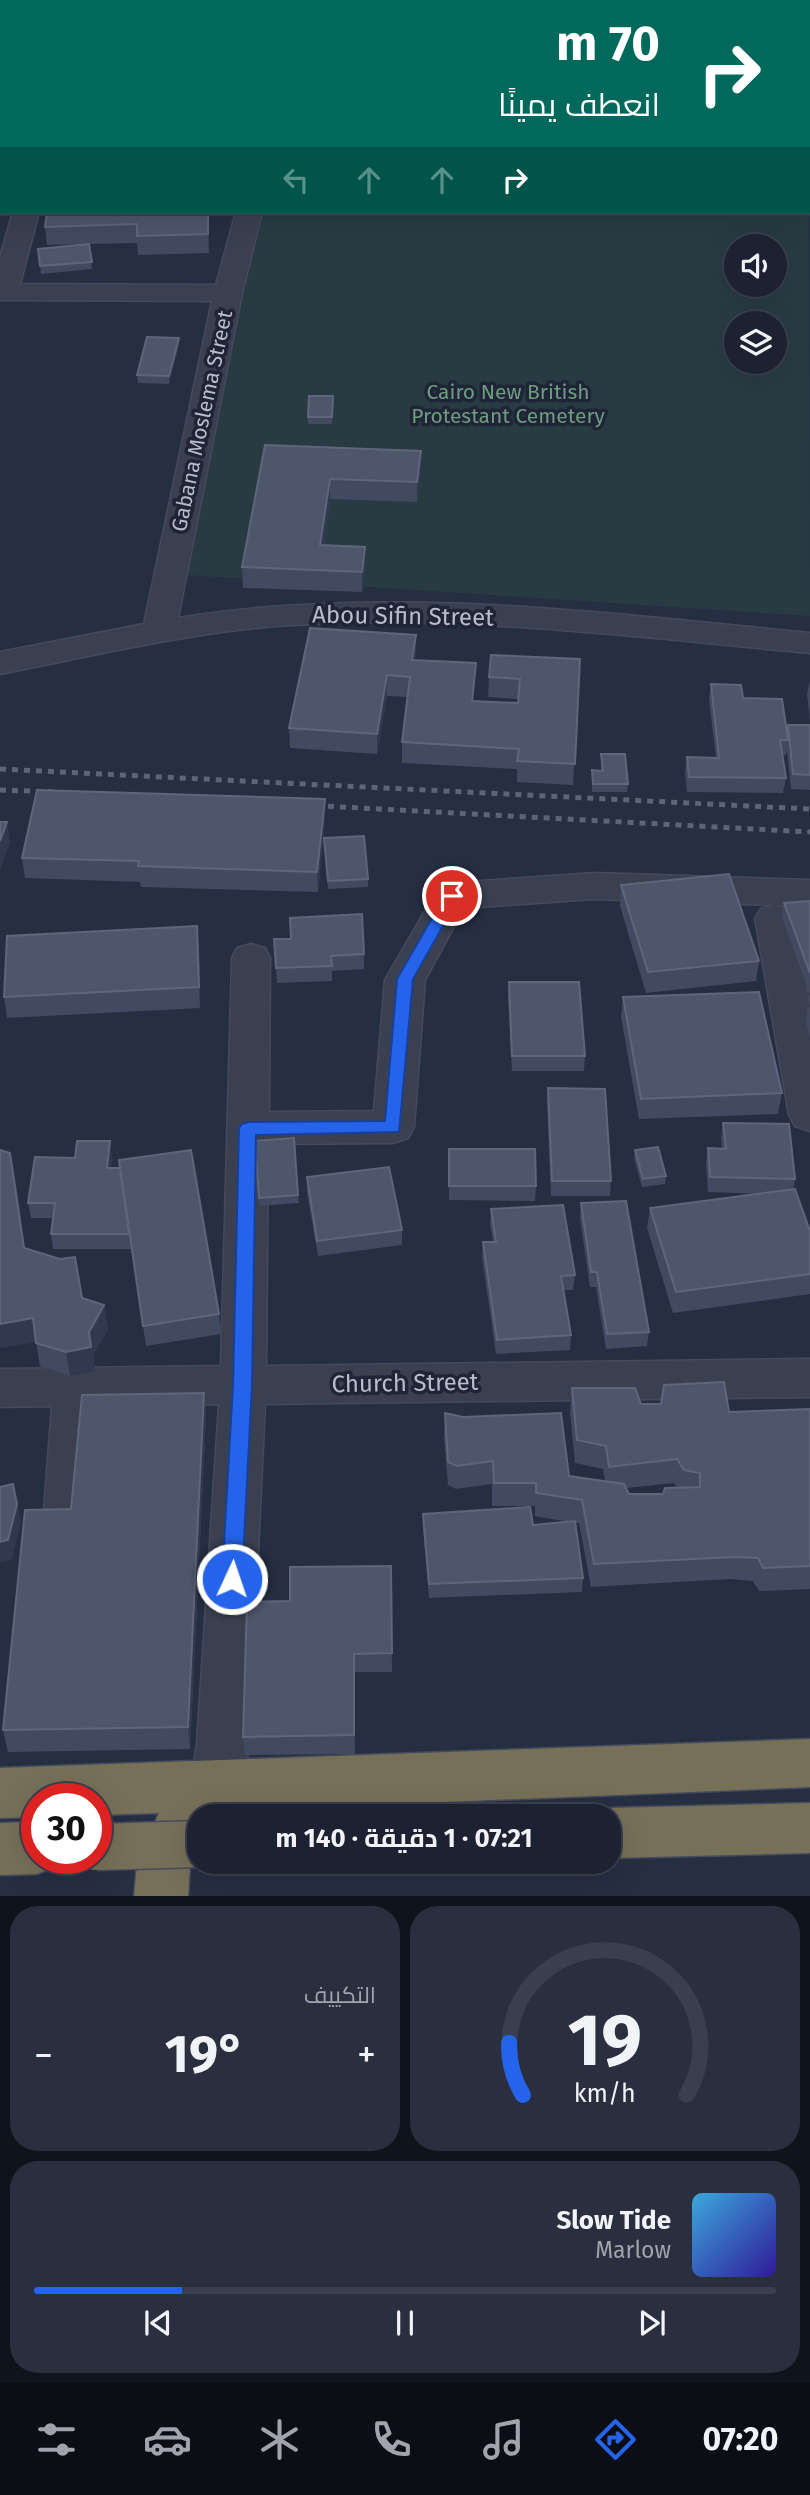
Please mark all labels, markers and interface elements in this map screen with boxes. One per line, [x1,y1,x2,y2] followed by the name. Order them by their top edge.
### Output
[556,14,660,73] text: 70 m
[684,28,775,119] icon: right
[498,86,660,124] text: انعطف يمينًا
[277,161,315,199] icon: left
[350,161,388,199] icon: ahead
[423,161,461,199] icon: ahead
[496,161,534,199] icon: right
[724,234,787,374] map controls
[724,234,787,297] button: sound
[166,308,238,534] street label: Gabana Moslema Street
[724,311,787,374] button: layers
[411,379,606,429] park label: Cairo New British Protestant Cemetery
[312,600,494,632] street label: Abou Sifin Street
[422,866,482,926] pin
[433,877,471,915] icon: arrive
[331,1368,479,1398] street label: Church Street
[195,1542,269,1616] position arrow
[21,1783,112,1874] speed limit sign: 30
[275,1823,533,1854] text: 07:21 · 1 دقيقة · 140 m
[304,1981,376,2009] text: التكييف
[568,1997,642,2084] text: 19
[165,2023,245,2086] text: 19°
[34,2032,53,2078] text: −
[357,2032,376,2078] text: +
[574,2078,636,2108] text: km/h
[556,2205,671,2236] text: Slow Tide
[595,2236,671,2264] text: Marlow
[139,2304,177,2342] icon: previous
[386,2304,424,2342] icon: pause
[633,2304,671,2342] icon: next
[32,2415,81,2464] icon: filters
[143,2415,192,2464] icon: car
[255,2415,304,2464] icon: climate
[367,2415,416,2464] icon: phone
[479,2415,528,2464] icon: music
[591,2415,640,2464] icon: directions
[703,2420,779,2458] text: 07:20

